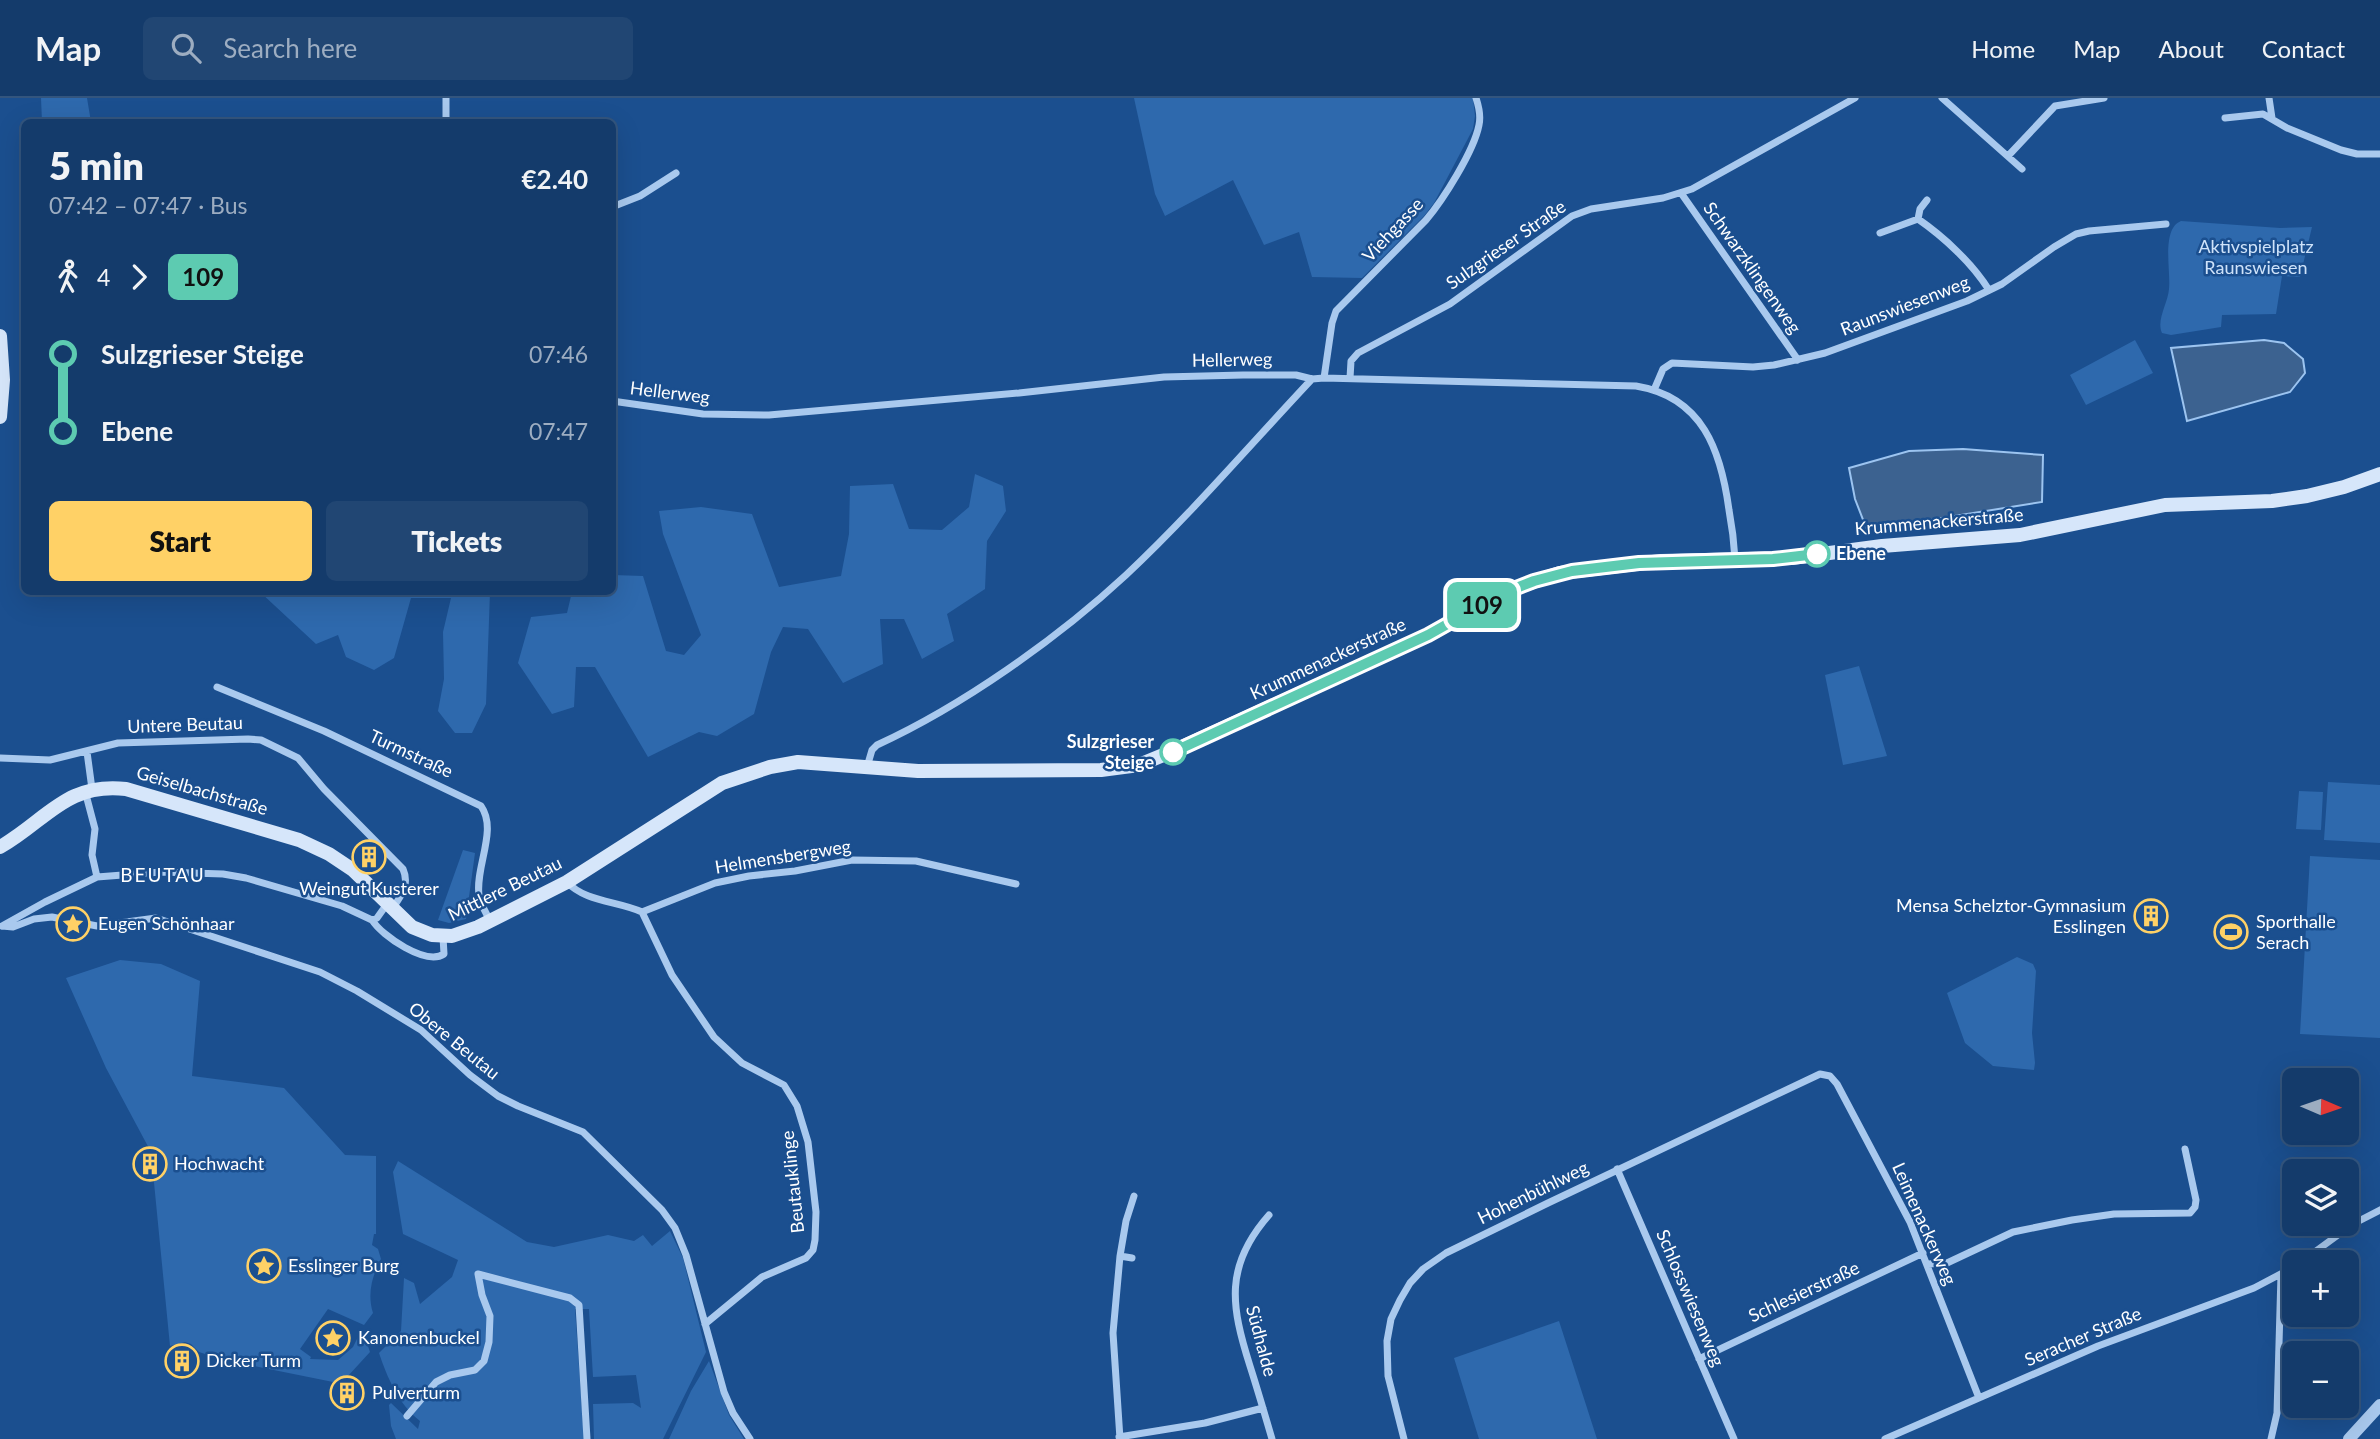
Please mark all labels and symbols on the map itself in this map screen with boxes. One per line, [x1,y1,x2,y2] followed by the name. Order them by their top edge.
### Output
[1357,193,1427,266] street label: Viehgasse
[1441,195,1569,294] street label: Sulzgrieser Straße
[1699,197,1806,337] street label: Schwarzklingenweg
[2198,235,2314,278] park label: Aktivspielplatz Raunswiesen
[1837,270,1972,340] street label: Raunswiesenweg
[1192,347,1272,371] street label: Hellerweg
[629,376,711,408] street label: Hellerweg
[1854,503,2024,539] street label: Krummenackerstraße
[1804,541,1830,567] marker: Ebene
[1836,542,1886,564] place label: Ebene
[1442,582,1522,628] line badge: 109
[1246,612,1409,704] street label: Krummenackerstraße
[127,711,243,737] street label: Untere Beutau
[366,724,457,782] street label: Turmstraße
[1067,730,1154,773] place label: Sulzgrieser Steige
[1160,739,1186,765] marker: Sulzgrieser Steige
[134,761,270,819] street label: Geiselbachstraße
[713,834,852,878] street label: Helmensbergweg
[350,838,388,876] building icon: Weingut Kusterer
[444,851,565,925] street label: Mittlere Beutau
[120,863,206,886] district label: BEUTAU
[299,877,439,899] place label: Weingut Kusterer
[1896,894,2126,937] place label: Mensa Schelztor-Gymnasium Esslingen
[2132,897,2170,935] building icon: Mensa Schelztor-Gymnasium Esslingen
[54,905,92,943] place icon: Eugen Schönhaar
[2256,910,2336,953] place label: Sporthalle Serach
[98,912,235,934] place label: Eugen Schönhaar
[2212,913,2250,951] sports icon: Sporthalle Serach
[405,997,505,1084] street label: Obere Beutau
[2282,1068,2359,1144] north arrow
[776,1130,808,1234] street label: Beutauklinge
[131,1145,169,1183] building icon: Hochwacht
[174,1152,265,1174] place label: Hochwacht
[1474,1156,1592,1228] street label: Hohenbühlweg
[1888,1159,1962,1288] street label: Leimenackerweg
[1652,1226,1730,1369] street label: Schlosswiesenweg
[245,1247,283,1285] place icon: Esslinger Burg
[288,1254,399,1276] place label: Esslinger Burg
[1745,1256,1862,1326] street label: Schlesierstraße
[2021,1302,2144,1371] street label: Seracher Straße
[1242,1303,1282,1379] street label: Südhalde
[314,1319,352,1357] place icon: Kanonenbuckel
[358,1326,480,1348] place label: Kanonenbuckel
[163,1342,201,1380] building icon: Dicker Turm
[206,1349,301,1371] place label: Dicker Turm
[328,1374,366,1412] building icon: Pulverturm
[372,1381,460,1403] place label: Pulverturm

